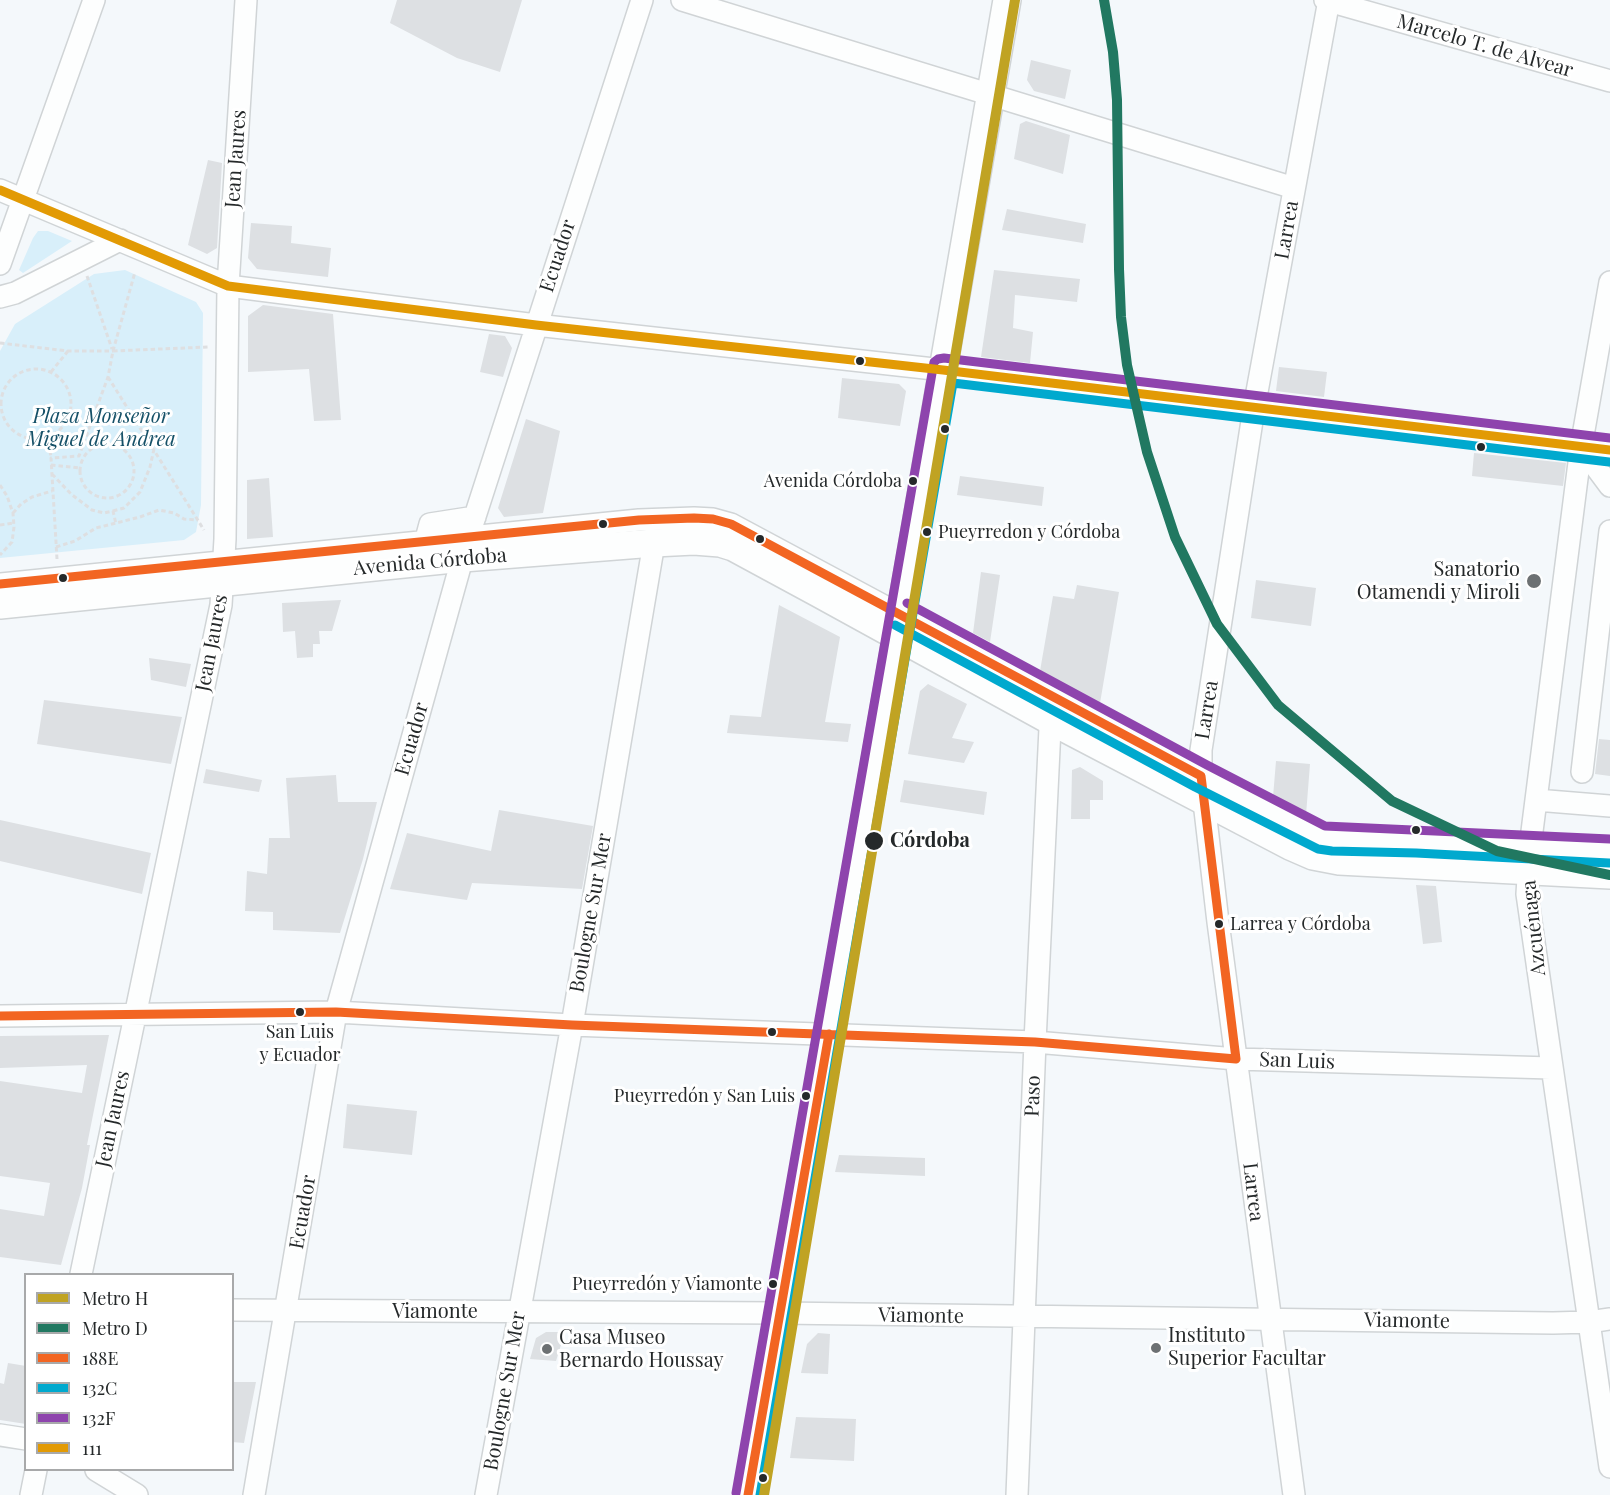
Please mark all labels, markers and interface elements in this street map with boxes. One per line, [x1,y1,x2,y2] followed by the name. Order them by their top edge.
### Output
[1394,9,1576,83] street label: Marcelo T. de Alvear
[221,109,251,209] street label: Jean Jaures
[1270,199,1304,261] street label: Larrea
[535,217,581,295] street label: Ecuador
[854,355,866,367] unlabelled marker
[26,405,176,452] park label: Plaza Monseñor Miguel de Andrea
[939,423,951,435] unlabelled marker
[1475,441,1487,453] unlabelled marker
[764,470,902,492] place label: Avenida Córdoba
[907,475,919,487] marker: Avenida Córdoba
[597,518,609,530] unlabelled marker
[938,521,1120,543] place label: Pueyrredon y Córdoba
[921,526,933,538] marker: Pueyrredon y Córdoba
[754,533,766,545] unlabelled marker
[352,543,508,581] street label: Avenida Córdoba
[1357,558,1520,605] place label: Sanatorio Otamendi y Miroli
[57,572,69,584] unlabelled marker
[1525,572,1543,590] marker: Sanatorio Otamendi y Miroli
[191,592,233,694] street label: Jean Jaures
[1191,679,1223,741] street label: Larrea
[390,700,434,778] street label: Ecuador
[1410,824,1422,836] unlabelled marker
[890,829,970,853] place label: Córdoba
[863,830,885,852] marker: Córdoba
[565,831,617,995] street label: Boulogne Sur Mer
[1517,879,1551,977] street label: Azcuénaga
[1230,913,1371,935] place label: Larrea y Córdoba
[1213,918,1225,930] marker: Larrea y Córdoba
[294,1006,306,1018] marker: San Luis y Ecuador
[259,1021,341,1064] place label: San Luis y Ecuador
[766,1026,778,1038] unlabelled marker
[1259,1048,1335,1074] street label: San Luis
[91,1068,135,1170] street label: Jean Jaures
[1020,1075,1046,1117] street label: Paso
[614,1085,795,1107] place label: Pueyrredón y San Luis
[800,1090,812,1102] marker: Pueyrredón y San Luis
[1237,1161,1269,1223] street label: Larrea
[285,1173,321,1251] street label: Ecuador
[24,1273,234,1471] legend
[572,1273,762,1295] place label: Pueyrredón y Viamonte
[767,1278,779,1290] marker: Pueyrredón y Viamonte
[82,1286,148,1310] text: Metro H
[392,1300,478,1324] street label: Viamonte
[878,1303,964,1329] street label: Viamonte
[1364,1308,1450,1334] street label: Viamonte
[479,1309,531,1473] street label: Boulogne Sur Mer
[82,1316,148,1340] text: Metro D
[1168,1324,1326,1371] place label: Instituto Superior Facultar
[559,1326,724,1373] place label: Casa Museo Bernardo Houssay
[1149,1341,1163,1355] marker: Instituto Superior Facultar
[540,1342,554,1356] marker: Casa Museo Bernardo Houssay
[82,1346,118,1370] text: 188E
[82,1376,117,1400] text: 132C
[82,1406,115,1430] text: 132F
[82,1436,102,1460] text: 111
[757,1472,769,1484] unlabelled marker

